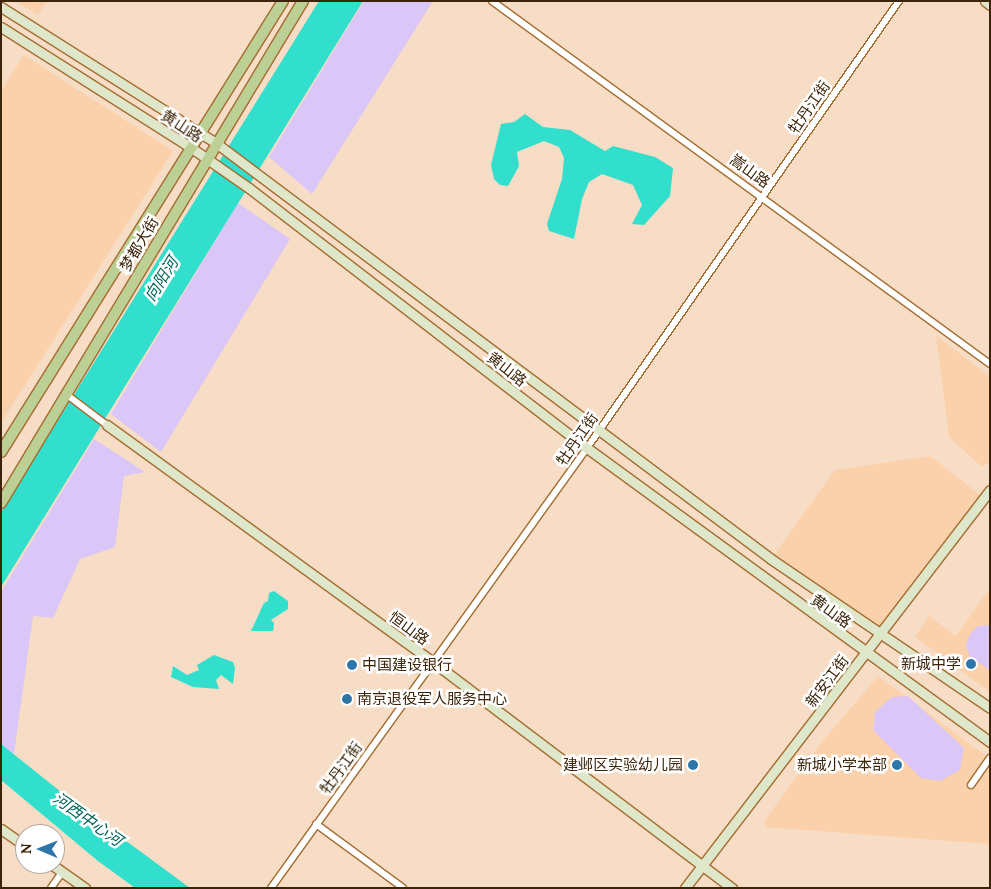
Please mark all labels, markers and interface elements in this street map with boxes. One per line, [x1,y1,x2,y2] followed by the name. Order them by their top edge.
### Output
[784,77,834,137] street label: 牡丹江街
[158,106,206,146] street label: 黄山路
[727,150,773,192] street label: 嵩山路
[116,214,162,274] street label: 梦都大街
[140,254,182,304] water label: 向阳河
[484,348,530,390] street label: 黄山路
[552,409,602,469] street label: 牡丹江街
[808,590,854,632] street label: 黄山路
[386,607,432,649] street label: 恒山路
[802,652,852,710] street label: 新安江街
[901,655,961,673] place label: 新城中学
[362,656,452,674] place label: 中国建设银行
[965,658,977,670] marker: 新城中学
[346,659,358,671] marker: 中国建设银行
[357,690,507,708] place label: 南京退役军人服务中心
[341,693,353,705] marker: 南京退役军人服务中心
[316,738,366,798] street label: 牡丹江街
[563,756,683,774] place label: 建邺区实验幼儿园
[797,756,887,774] place label: 新城小学本部
[687,759,699,771] marker: 建邺区实验幼儿园
[891,759,903,771] marker: 新城小学本部
[50,788,126,850] water label: 河西中心河
[15,824,65,874] north arrow
[17,843,35,854] text: N

